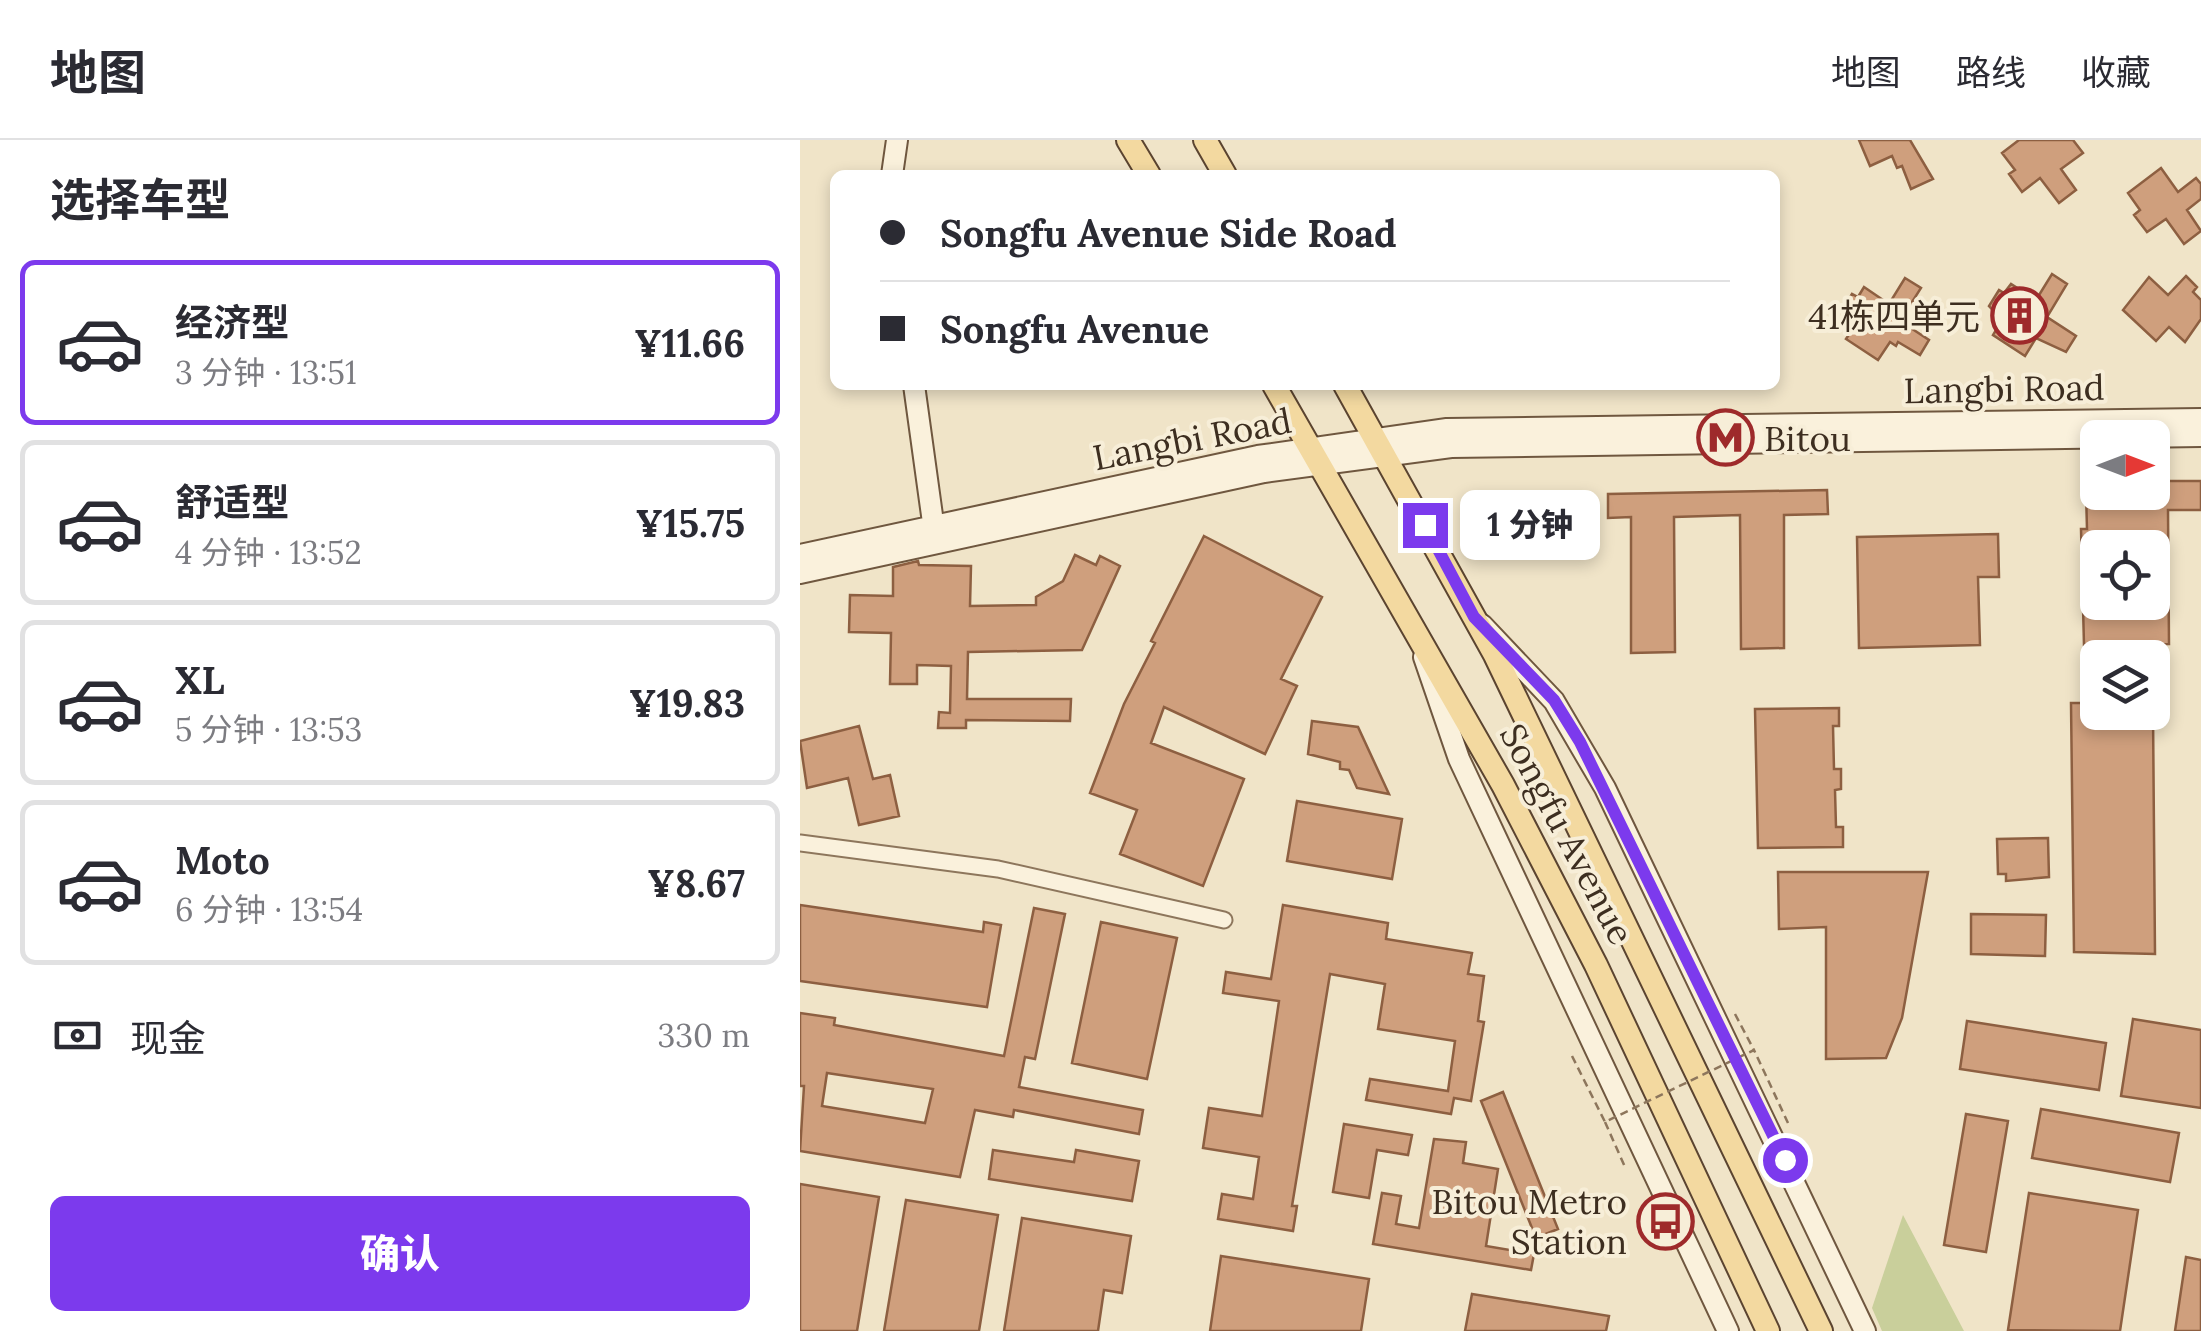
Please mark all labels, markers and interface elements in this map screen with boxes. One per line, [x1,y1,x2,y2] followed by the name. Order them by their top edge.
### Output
[50,42,146,103] text: 地图
[1831,50,1901,95] text: 地图
[1956,50,2026,95] text: 路线
[2081,50,2151,95] text: 收藏
[50,171,230,228] text: 选择车型
[940,209,1397,257] text: Songfu Avenue Side Road
[1989,286,2049,346] building icon: 41栋四单元
[1808,294,1980,339] place label: 41栋四单元
[55,298,145,388] icon: car
[175,298,289,346] text: 经济型
[940,305,1209,353] text: Songfu Avenue
[634,319,745,367] text: ¥11.66
[175,352,357,393] text: 3 分钟 · 13:51
[1903,365,2105,413] street label: Langbi Road
[1089,398,1295,480] street label: Langbi Road
[1695,408,1755,468] metro station icon: Bitou
[1764,416,1851,461] place label: Bitou
[2080,420,2170,510] north arrow
[2080,420,2170,730] map controls
[55,478,145,568] icon: car
[175,478,289,526] text: 舒适型
[1460,490,1600,560] callout: 1 分钟
[636,499,745,547] text: ¥15.75
[1403,503,1448,548] route end
[1487,504,1573,545] text: 1 分钟
[2080,530,2170,620] button: locate
[175,532,362,573] text: 4 分钟 · 13:52
[2080,640,2170,730] button: layers
[175,656,225,704] text: XL
[55,658,145,748] icon: car
[629,679,745,727] text: ¥19.83
[175,709,362,750] text: 5 分钟 · 13:53
[1490,716,1644,952] street label: Songfu Avenue
[175,836,270,884] text: Moto
[55,838,145,928] icon: car
[647,859,745,907] text: ¥8.67
[175,889,363,930] text: 6 分钟 · 13:54
[50,1008,105,1063] icon: cash
[130,1014,206,1062] text: 现金
[657,1015,750,1056] text: 330 m
[1763,1138,1808,1183] route start
[1431,1179,1627,1264] place label: Bitou Metro Station
[1636,1191,1696,1251] bus stop icon: Bitou Metro Station
[50,1196,750,1311] button: 确认

